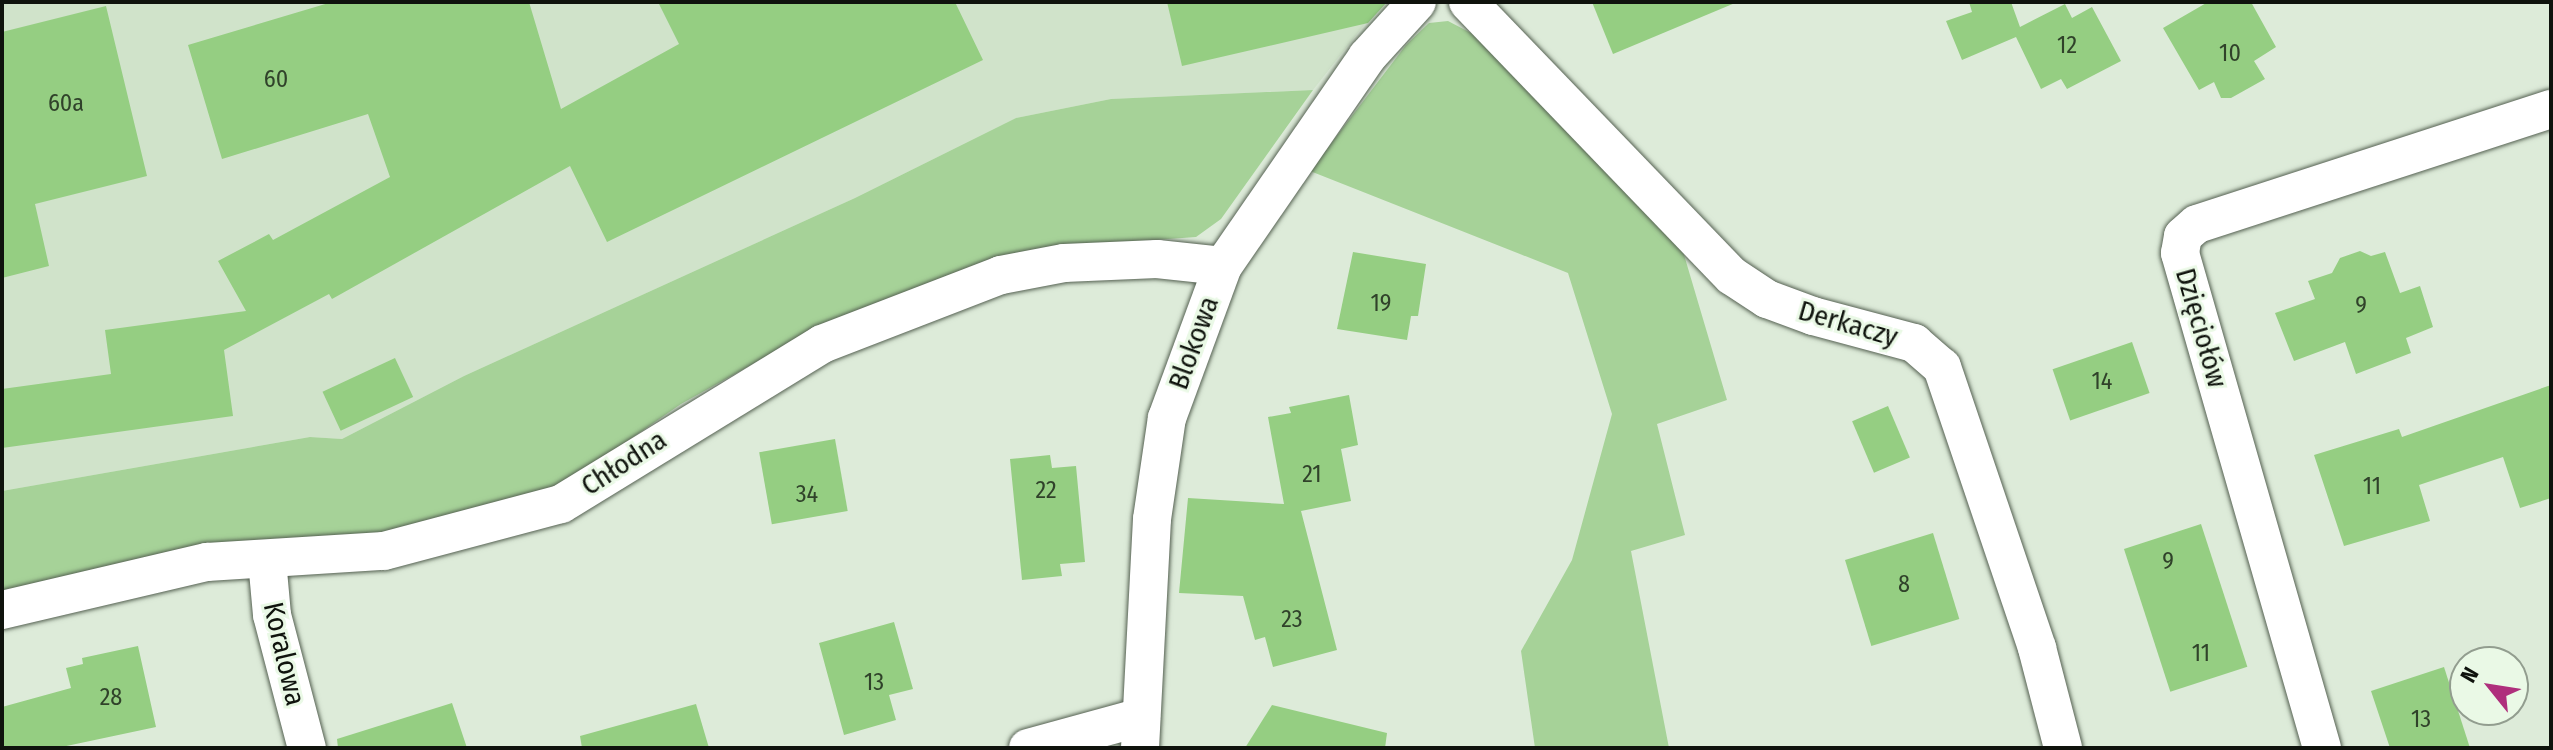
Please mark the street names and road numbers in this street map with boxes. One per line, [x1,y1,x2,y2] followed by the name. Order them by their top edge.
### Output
[2168,264,2234,392] street label: Dzięciołów
[1162,292,1226,394] street label: Blokowa
[1794,294,1902,354] street label: Derkaczy
[575,423,673,503] street label: Chłodna
[256,599,312,709] street label: Koralowa

